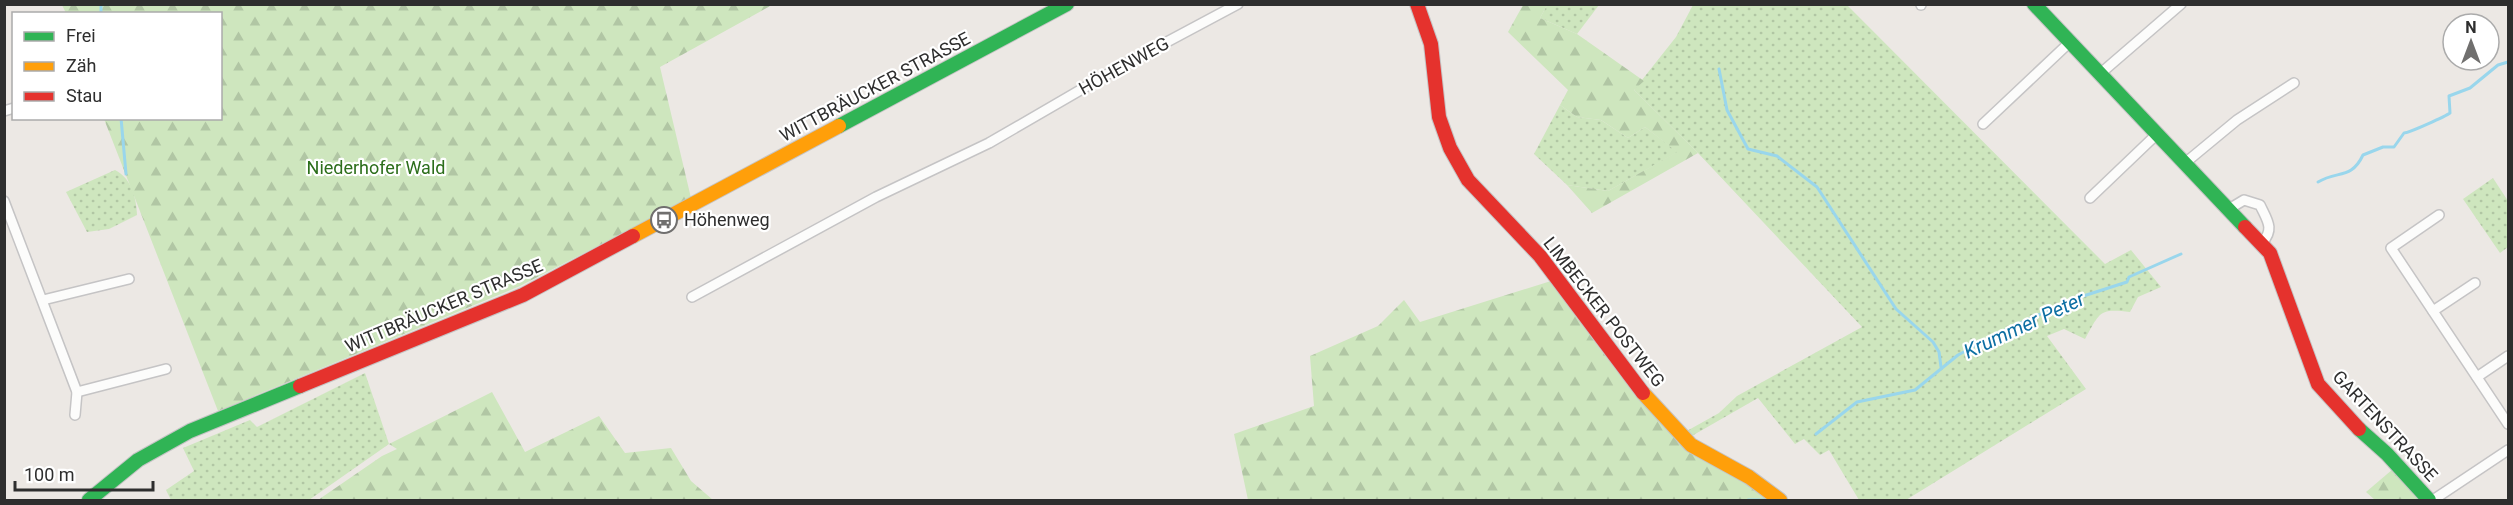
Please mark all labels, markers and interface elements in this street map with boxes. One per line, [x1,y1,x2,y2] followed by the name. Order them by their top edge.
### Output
[12,12,222,120] legend
[2441,12,2501,72] north arrow
[2465,18,2477,37] text: N
[66,25,96,46] text: Frei
[776,27,973,146] street label: WITTBRÄUCKER STRASSE
[1075,32,1172,99] street label: HÖHENWEG
[66,55,97,76] text: Zäh
[66,85,102,106] text: Stau
[307,157,445,178] park label: Niederhofer Wald
[649,205,679,235] bus stop icon: Höhenweg
[684,209,770,230] place label: Höhenweg
[1539,233,1669,391] street label: LIMBECKER POSTWEG
[342,254,546,357] street label: WITTBRÄUCKER STRASSE
[1960,286,2090,364] water label: Krummer Peter
[2329,366,2442,486] street label: GARTENSTRASSE
[15,454,153,492] scale bar
[24,464,75,485] text: 100 m

